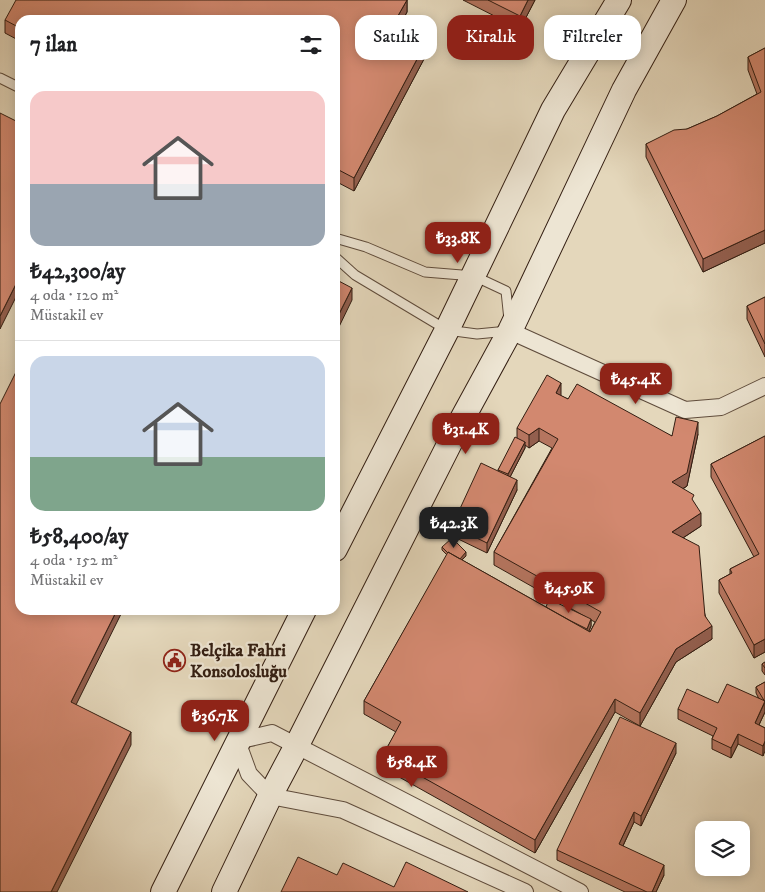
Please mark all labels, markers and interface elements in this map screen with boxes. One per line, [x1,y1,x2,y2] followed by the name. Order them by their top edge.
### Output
[355,15,437,60] chip: Satılık
[447,15,534,60] chip: Kiralık
[544,15,641,60] chip: Filtreler
[297,31,325,59] icon: filters
[30,32,77,58] text: 7 ilan
[133,123,223,213] icon: home
[417,222,499,264] pin: ₺33.8K
[436,228,480,248] text: ₺33.8K
[30,259,125,285] text: ₺42,300/ay
[30,285,118,305] text: 4 oda · 120 m²
[30,305,103,325] text: Müstakil ev
[595,362,677,405] pin: ₺45.4K
[611,369,661,389] text: ₺45.4K
[133,389,223,479] icon: home
[425,412,507,455] pin: ₺31.4K
[443,419,489,439] text: ₺31.4K
[413,506,495,549] pin: ₺42.3K
[430,513,478,533] text: ₺42.3K
[30,524,128,550] text: ₺58,400/ay
[30,550,118,570] text: 4 oda · 152 m²
[30,570,103,590] text: Müstakil ev
[528,572,610,614] pin: ₺45.9K
[545,578,593,598] text: ₺45.9K
[190,640,287,683] place label: Belçika Fahri Konsolosluğu
[162,648,186,672] public building icon: Belçika Fahri Konsolosluğu
[174,700,256,742] pin: ₺36.7K
[192,706,238,726] text: ₺36.7K
[371,746,453,788] pin: ₺58.4K
[387,752,437,772] text: ₺58.4K
[695,821,750,876] map controls
[695,821,750,876] button: layers

